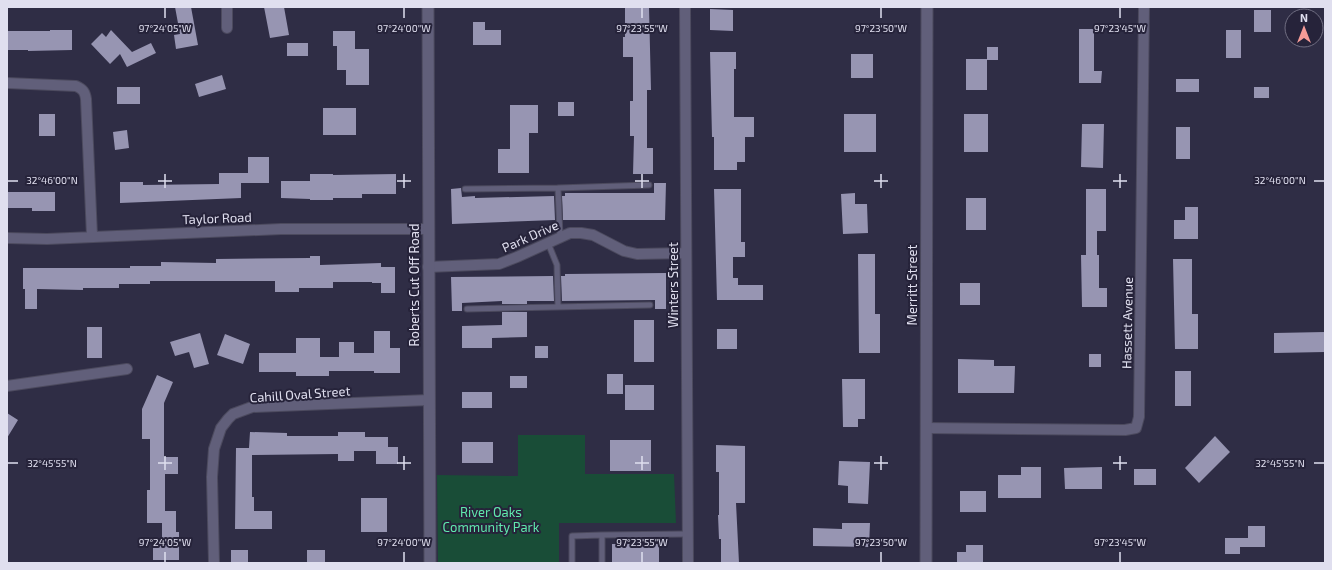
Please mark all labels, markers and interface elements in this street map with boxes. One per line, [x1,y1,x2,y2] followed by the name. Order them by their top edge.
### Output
[1284,8,1324,48] north arrow
[1300,11,1308,24] text: N
[139,22,192,34] text: 97°24'05"W
[377,22,431,34] text: 97°24'00"W
[616,22,668,34] text: 97°23'55"W
[855,22,908,34] text: 97°23'50"W
[1094,22,1147,34] text: 97°23'45"W
[26,174,78,186] text: 32°46'00"N
[1254,174,1306,186] text: 32°46'00"N
[182,209,252,227] street label: Taylor Road
[499,216,561,256] street label: Park Drive
[406,224,422,346] street label: Roberts Cut Off Road
[665,242,681,328] street label: Winters Street
[904,244,920,325] street label: Merritt Street
[1118,277,1136,369] street label: Hassett Avenue
[249,382,351,405] street label: Cahill Oval Street
[27,457,77,469] text: 32°45'55"N
[1255,457,1305,469] text: 32°45'55"N
[443,504,540,535] park label: River Oaks Community Park
[139,536,192,548] text: 97°24'05"W
[377,536,431,548] text: 97°24'00"W
[616,536,668,548] text: 97°23'55"W
[855,536,908,548] text: 97°23'50"W
[1094,536,1147,548] text: 97°23'45"W

